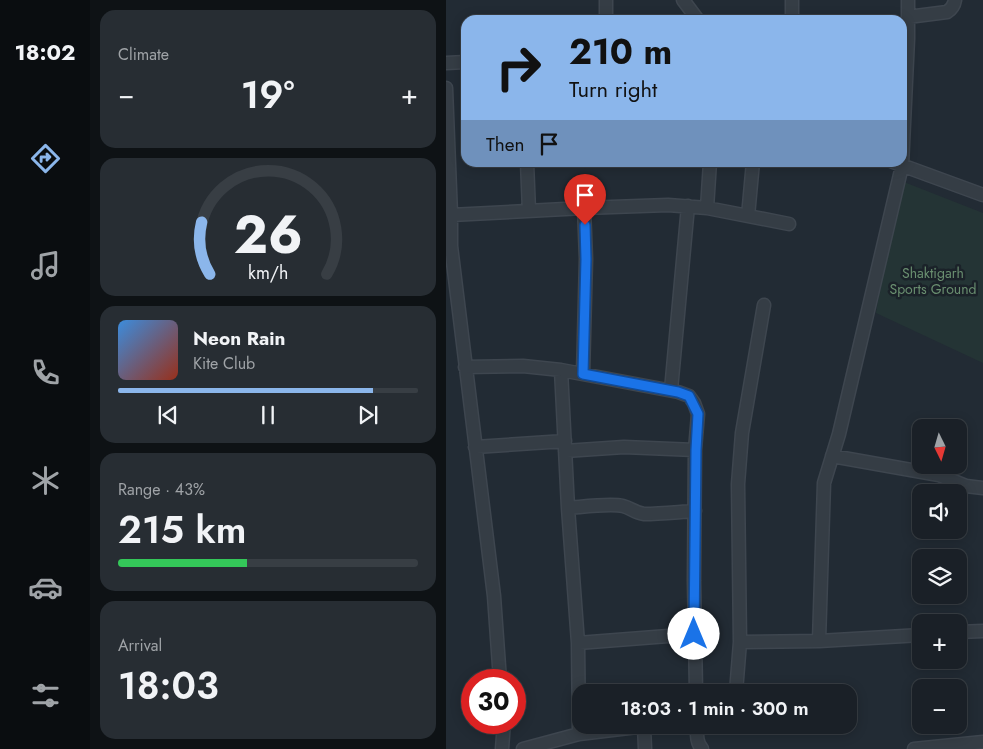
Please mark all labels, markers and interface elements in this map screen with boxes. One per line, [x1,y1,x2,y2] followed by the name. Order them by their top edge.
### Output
[569,27,672,77] text: 210 m
[486,35,551,100] icon: right
[14,36,76,68] text: 18:02
[118,43,169,66] text: Climate
[241,67,295,122] text: 19°
[569,73,657,105] text: Turn right
[118,74,135,115] text: −
[401,74,418,115] text: +
[535,130,563,158] icon: arrive
[486,131,525,158] text: Then
[28,141,63,176] icon: directions
[564,174,606,225] pin
[571,181,599,209] icon: arrive
[234,197,302,273] text: 26
[28,248,63,283] icon: music
[248,260,288,286] text: km/h
[889,263,977,299] park label: Shaktigarh Sports Ground
[193,325,286,352] text: Neon Rain
[193,352,255,375] text: Kite Club
[28,355,63,390] icon: phone
[154,401,182,429] icon: previous
[254,401,282,429] icon: pause
[354,401,382,429] icon: next
[912,419,967,474] north arrow
[912,419,967,734] map controls
[28,463,63,498] icon: climate
[118,478,205,501] text: Range · 43%
[912,484,967,539] button: sound
[118,502,247,557] text: 215 km
[912,549,967,604] button: layers
[28,570,63,605] icon: car
[667,607,719,659] position arrow
[912,614,967,669] button: +
[118,634,162,657] text: Arrival
[118,658,219,713] text: 18:03
[461,669,526,734] speed limit sign: 30
[28,678,63,713] icon: filters
[912,679,967,734] button: −
[620,695,809,722] text: 18:03 · 1 min · 300 m

